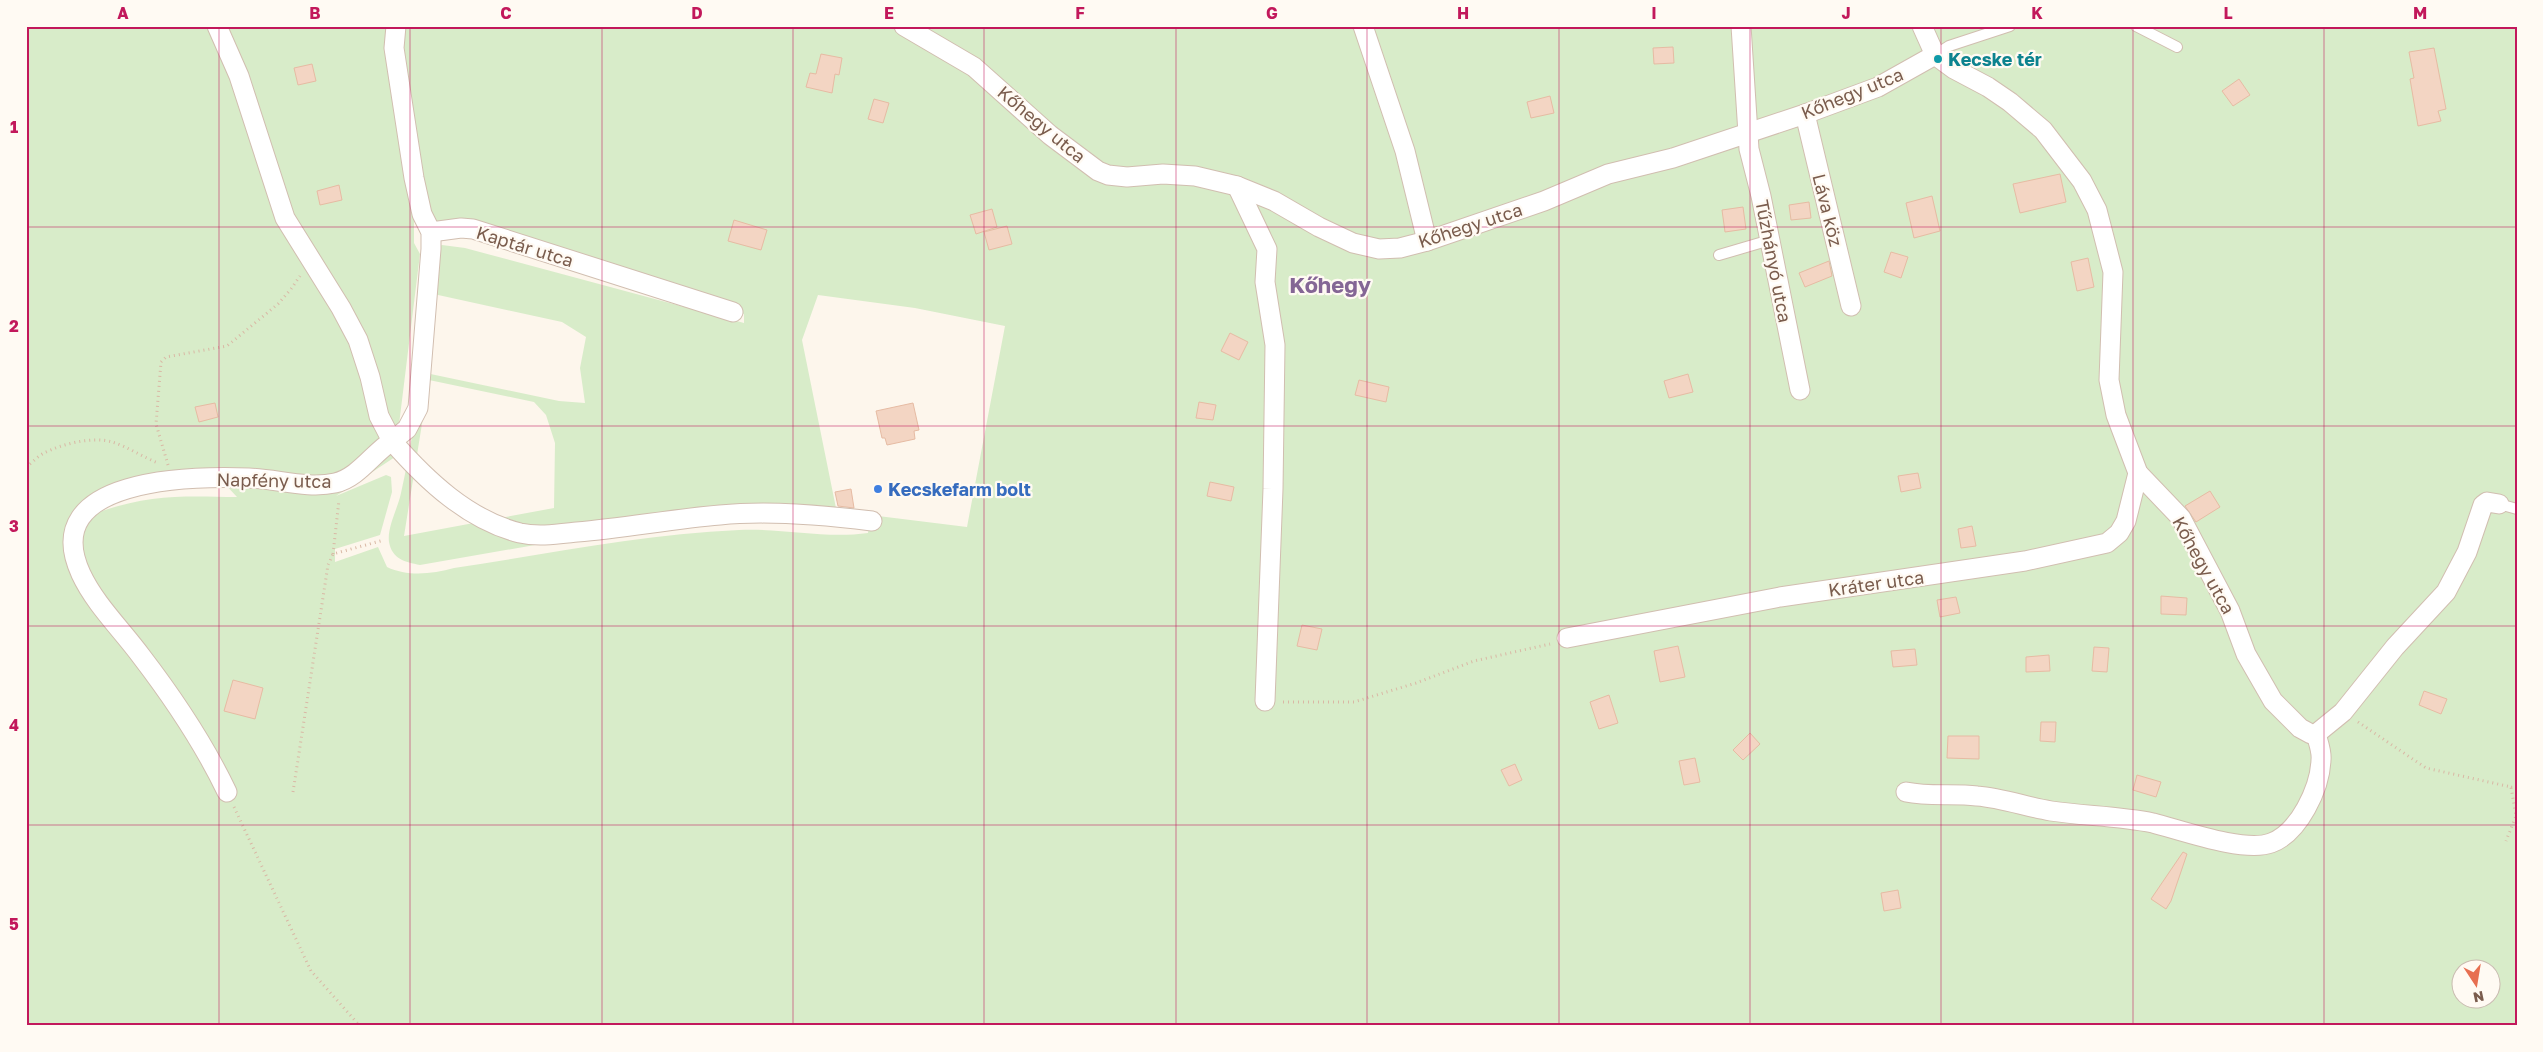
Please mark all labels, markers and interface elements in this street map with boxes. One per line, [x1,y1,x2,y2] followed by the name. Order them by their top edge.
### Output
[117,3,129,23] text: A
[309,3,321,23] text: B
[500,3,512,23] text: C
[691,3,703,23] text: D
[884,3,894,23] text: E
[1075,3,1085,23] text: F
[1266,3,1278,23] text: G
[1457,3,1469,23] text: H
[1651,3,1657,23] text: I
[1841,3,1851,23] text: J
[2031,3,2043,23] text: K
[2223,3,2233,23] text: L
[2413,3,2427,23] text: M
[1948,48,2042,70] place label: Kecske tér
[1932,53,1944,65] marker: Kecske tér
[1798,63,1906,123] street label: Kőhegy utca
[994,81,1090,167] street label: Kőhegy utca
[10,117,18,137] text: 1
[1808,171,1848,249] street label: Láva köz
[1415,198,1525,252] street label: Kőhegy utca
[1751,198,1797,324] street label: Tűzhányó utca
[474,221,576,271] street label: Kaptár utca
[1289,271,1371,298] district label: Kőhegy
[9,316,19,336] text: 2
[216,468,332,492] street label: Napfény utca
[888,478,1031,500] place label: Kecskefarm bolt
[872,483,884,495] marker: Kecskefarm bolt
[2168,512,2240,618] street label: Kőhegy utca
[9,516,19,536] text: 3
[1827,565,1925,601] street label: Kráter utca
[9,715,19,735] text: 4
[9,914,19,934] text: 5
[2450,960,2500,1010] north arrow
[2472,988,2486,1007] text: N

